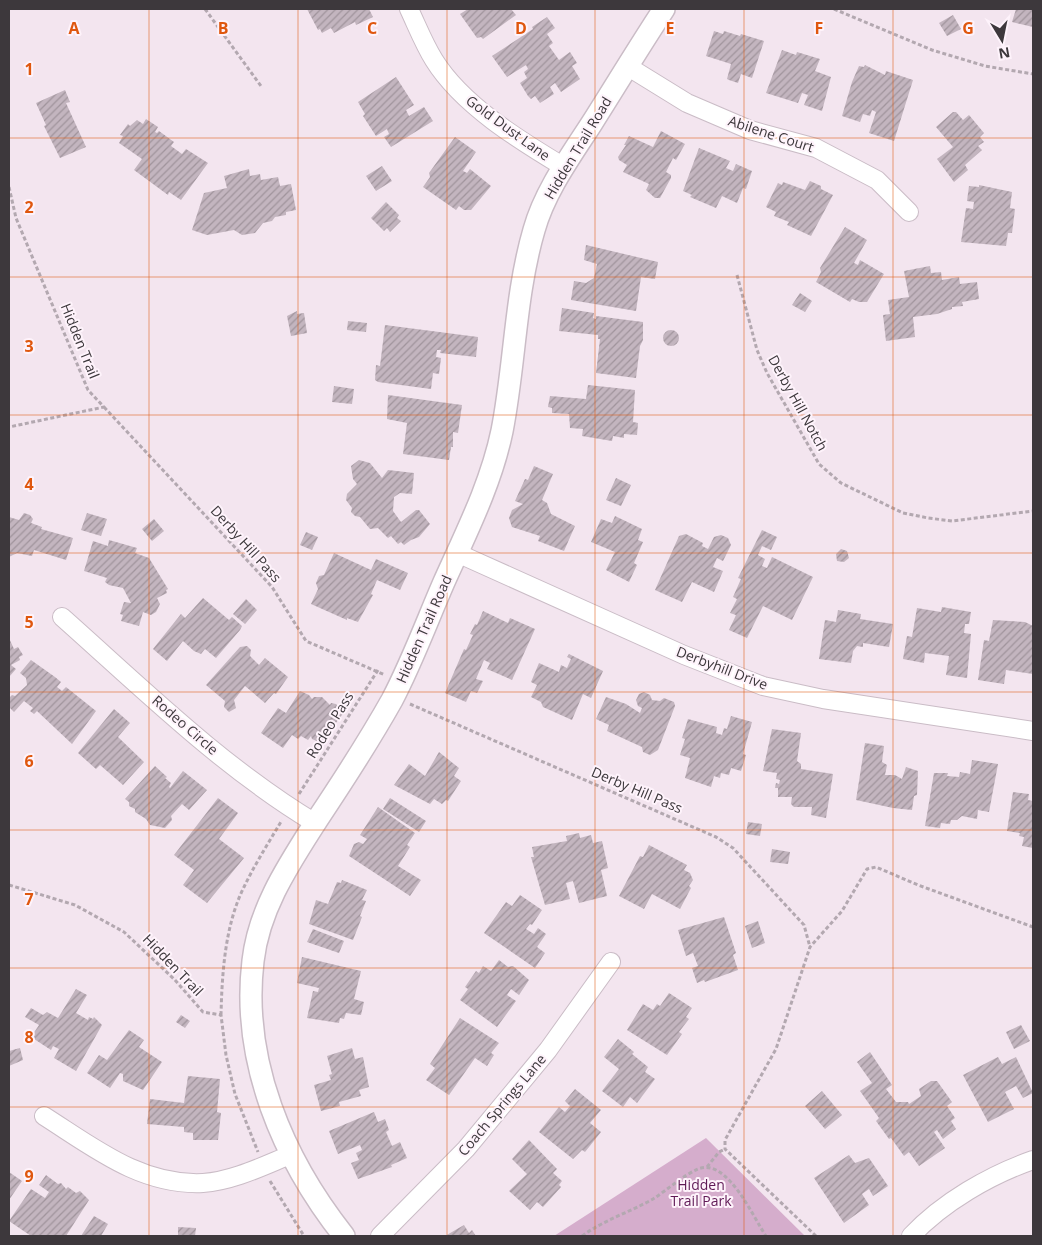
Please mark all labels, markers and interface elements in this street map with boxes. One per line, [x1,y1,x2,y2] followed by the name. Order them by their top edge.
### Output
[977,15,1027,65] north arrow
[68,17,80,39] text: A
[218,17,228,39] text: B
[367,17,377,39] text: C
[515,17,527,39] text: D
[666,17,675,39] text: E
[815,17,823,39] text: F
[962,17,974,39] text: G
[997,43,1012,64] text: N
[24,58,34,80] text: 1
[462,91,554,165] street label: Gold Dust Lane
[539,93,616,203] street label: Hidden Trail Road
[726,111,816,156] street label: Abilene Court
[24,196,34,218] text: 2
[57,300,104,381] street label: Hidden Trail
[24,335,34,357] text: 3
[764,351,833,454] street label: Derby Hill Notch
[24,473,34,495] text: 4
[207,501,286,586] street label: Derby Hill Pass
[391,572,456,686] street label: Hidden Trail Road
[24,611,34,633] text: 5
[674,641,771,694] street label: Derbyhill Drive
[302,688,358,762] street label: Rodeo Pass
[148,691,222,759] street label: Rodeo Circle
[24,750,34,772] text: 6
[589,762,686,817] street label: Derby Hill Pass
[24,888,34,910] text: 7
[139,930,208,1000] street label: Hidden Trail
[24,1026,34,1048] text: 8
[453,1050,550,1160] street label: Coach Springs Lane
[24,1165,34,1187] text: 9
[670,1175,732,1210] park label: Hidden Trail Park

